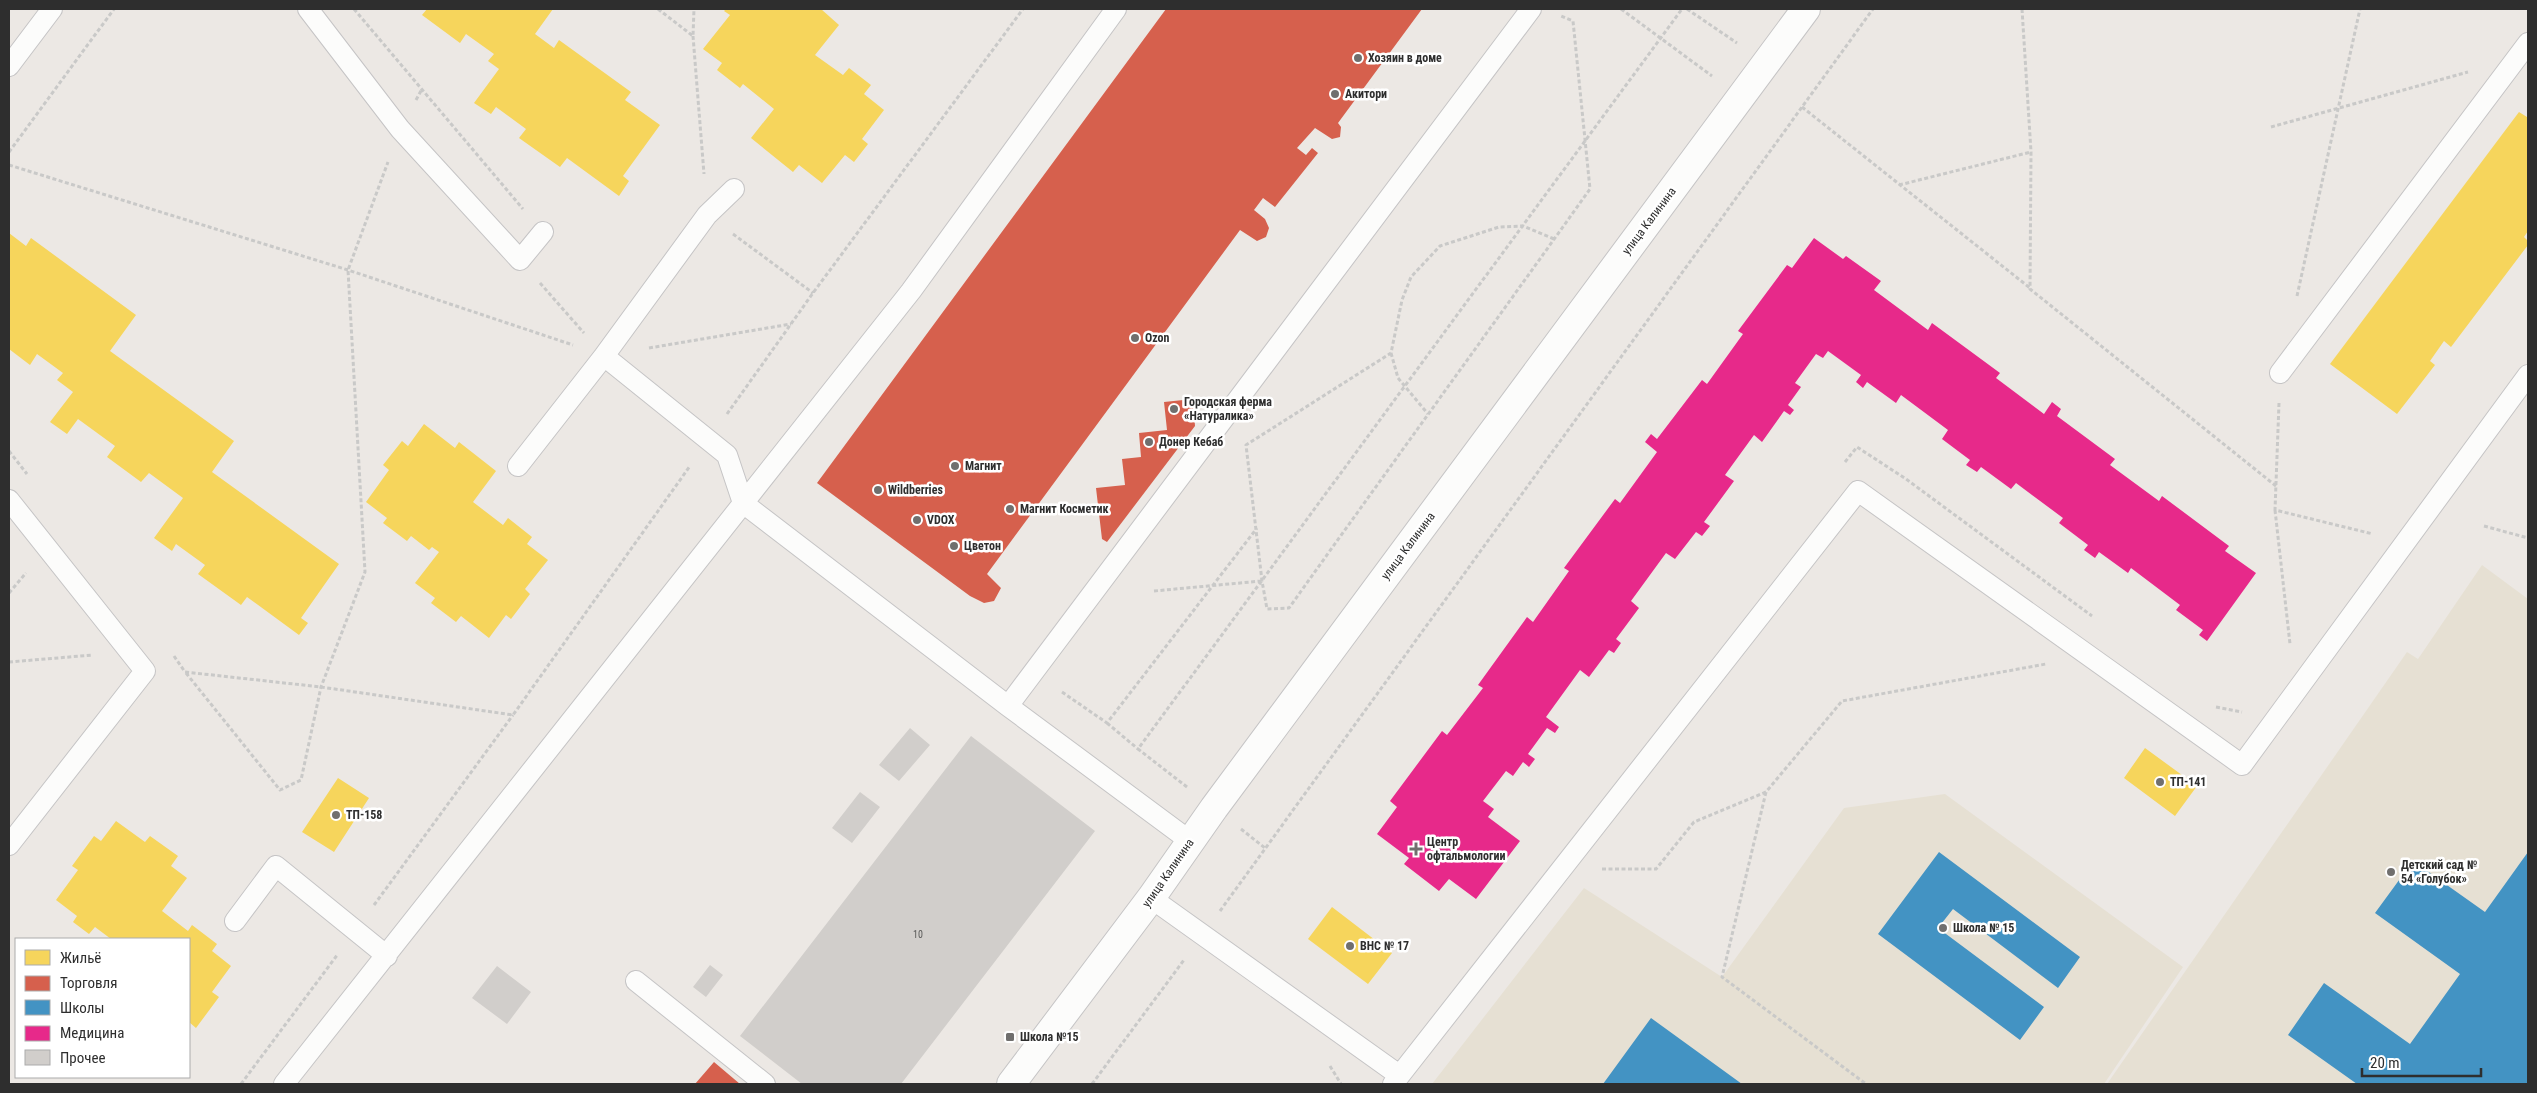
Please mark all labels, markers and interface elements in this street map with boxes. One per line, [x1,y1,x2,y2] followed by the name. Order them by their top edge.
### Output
[1368,51,1442,65] place label: Хозяин в доме
[1352,52,1364,64] marker: Хозяин в доме
[1345,87,1387,101] place label: Акитори
[1329,88,1341,100] marker: Акитори
[1619,184,1679,257] street label: улица Калинина
[1145,331,1170,345] place label: Ozon
[1129,332,1141,344] marker: Ozon
[1184,395,1272,423] place label: Городская ферма «Натуралика»
[1168,403,1180,415] marker: Городская ферма «Натуралика»
[1159,435,1223,449] place label: Донер Кебаб
[1143,436,1155,448] marker: Донер Кебаб
[965,459,1002,473] place label: Магнит
[949,460,961,472] marker: Магнит
[888,483,943,497] place label: Wildberries
[872,484,884,496] marker: Wildberries
[1020,502,1109,516] place label: Магнит Косметик
[1004,503,1016,515] marker: Магнит Косметик
[1378,509,1438,582] street label: улица Калинина
[927,513,955,527] place label: VDOX
[911,514,923,526] marker: VDOX
[964,539,1001,553] place label: Цветон
[948,540,960,552] marker: Цветон
[2170,775,2206,789] place label: ТП-141
[2154,776,2166,788] marker: ТП-141
[346,808,382,822] place label: ТП-158
[330,809,342,821] marker: ТП-158
[1427,835,1506,863] place label: Центр офтальмологии
[1139,836,1197,910] street label: улица Калинина
[1409,842,1423,856] marker: Центр офтальмологии
[2401,858,2478,886] place label: Детский сад № 54 «Голубок»
[2385,866,2397,878] marker: Детский сад № 54 «Голубок»
[1953,921,2014,935] place label: Школа № 15
[1937,922,1949,934] marker: Школа № 15
[913,929,923,940] house number: 10
[15,938,190,1078] legend
[1360,939,1409,953] place label: ВНС № 17
[1344,940,1356,952] marker: ВНС № 17
[60,949,101,967] text: Жильё
[60,974,117,992] text: Торговля
[60,999,105,1017] text: Школы
[60,1024,124,1042] text: Медицина
[1020,1030,1079,1044] place label: Школа №15
[1004,1031,1016,1043] marker: Школа №15
[2362,1046,2481,1078] scale bar
[60,1049,106,1067] text: Прочее
[2370,1054,2400,1072] text: 20 m

